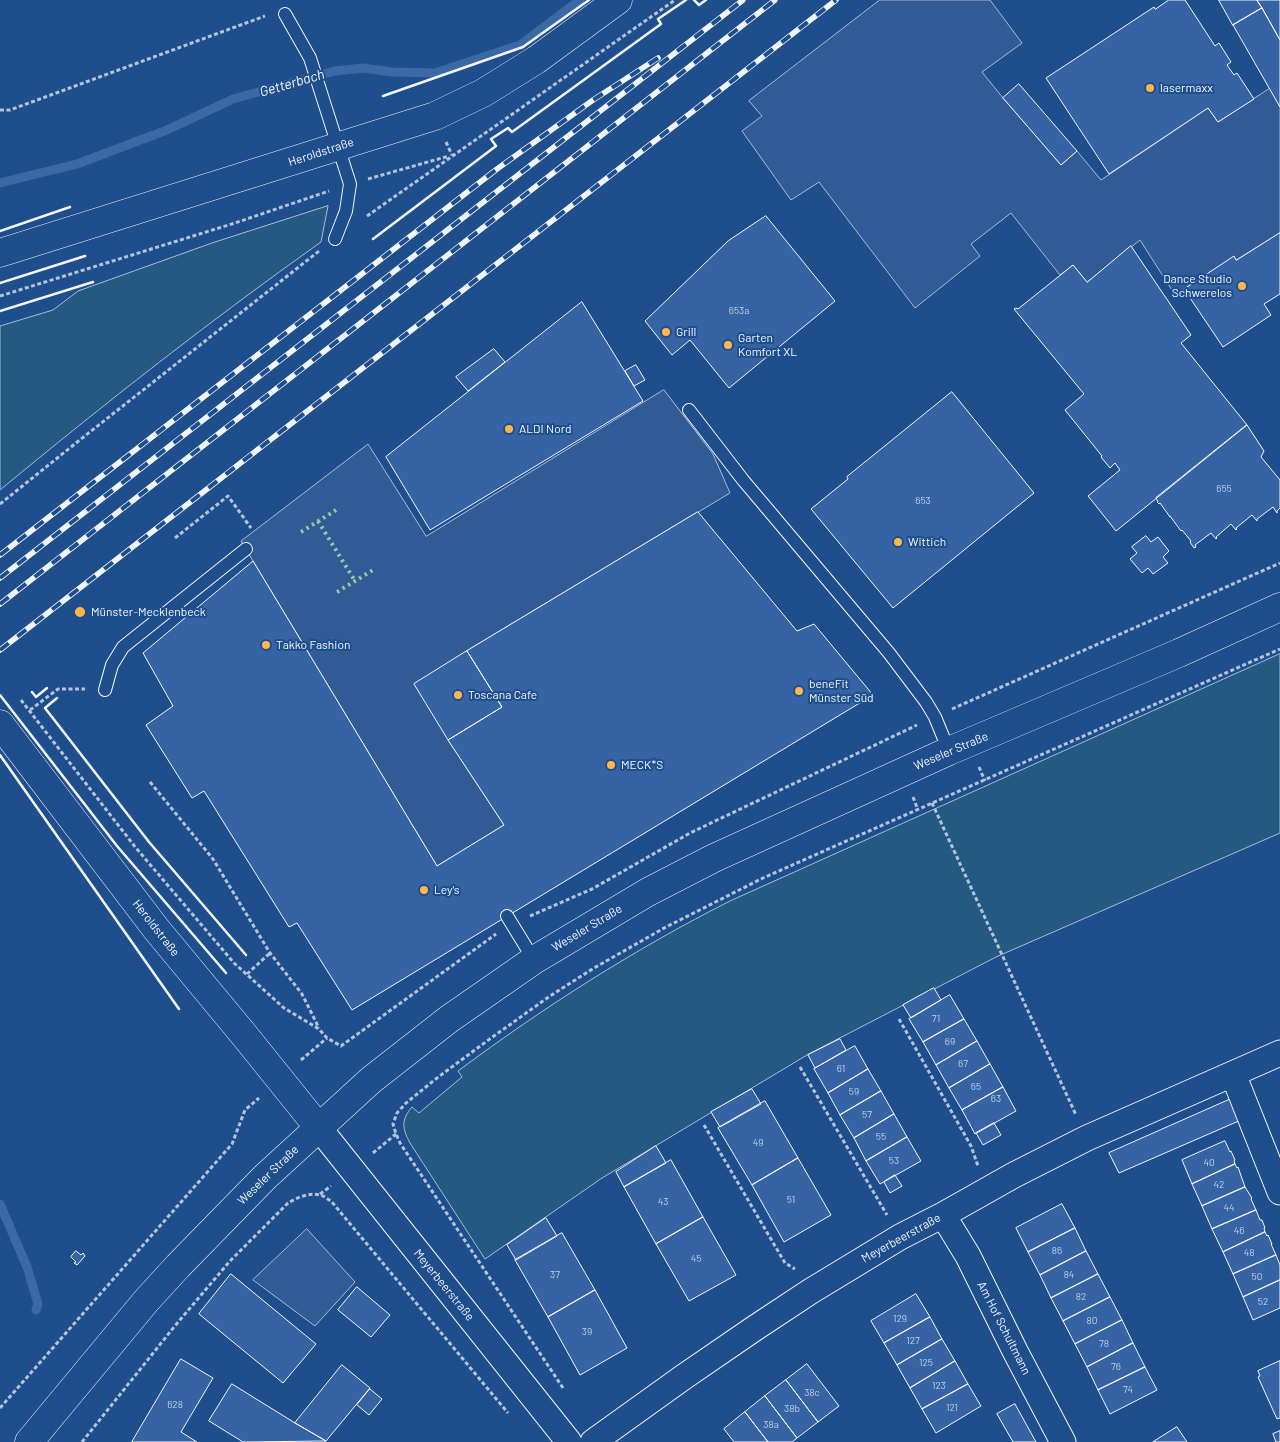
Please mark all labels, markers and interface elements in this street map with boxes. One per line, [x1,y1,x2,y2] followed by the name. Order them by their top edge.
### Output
[258,66,326,100] water label: Getterbach
[1160,81,1213,95] place label: lasermaxx
[1144,82,1156,94] marker: lasermaxx
[286,135,356,169] street label: Heroldstraße
[1163,272,1232,300] place label: Dance Studio Schwerelos
[1236,280,1248,292] marker: Dance Studio Schwerelos
[729,305,749,317] house number: 653a
[676,325,696,339] place label: Grill
[660,326,672,338] marker: Grill
[738,331,797,359] place label: Garten Komfort XL
[722,339,734,351] marker: Garten Komfort XL
[519,422,572,436] place label: ALDI Nord
[503,423,515,435] marker: ALDI Nord
[1216,483,1232,495] house number: 655
[915,495,931,507] house number: 653
[908,535,946,549] place label: Wittich
[892,536,904,548] marker: Wittich
[73,605,87,619] marker: Münster-Mecklenbeck
[91,605,206,619] place label: Münster-Mecklenbeck
[276,638,350,652] place label: Takko Fashion
[260,639,272,651] marker: Takko Fashion
[809,677,874,705] place label: beneFit Münster Süd
[793,685,805,697] marker: beneFit Münster Süd
[468,688,537,702] place label: Toscana Cafe
[452,689,464,701] marker: Toscana Cafe
[912,729,990,773] street label: Weseler Straße
[621,758,663,772] place label: MECK*S
[605,759,617,771] marker: MECK*S
[434,883,460,897] place label: Ley's
[418,884,430,896] marker: Ley's
[129,897,183,959] street label: Heroldstraße
[549,901,625,955] street label: Weseler Straße
[932,1013,940,1025] house number: 71
[945,1036,955,1048] house number: 69
[958,1058,968,1070] house number: 67
[837,1063,845,1075] house number: 61
[971,1081,981,1093] house number: 65
[849,1086,859,1098] house number: 59
[991,1093,1001,1105] house number: 63
[862,1109,872,1121] house number: 57
[876,1131,886,1143] house number: 55
[753,1137,763,1149] house number: 49
[234,1142,302,1208] street label: Weseler Straße
[889,1155,899,1167] house number: 53
[1203,1157,1215,1169] house number: 40
[1214,1179,1224,1191] house number: 42
[787,1194,795,1206] house number: 51
[658,1196,668,1208] house number: 43
[1223,1202,1235,1214] house number: 44
[859,1210,943,1266] street label: Meyerbeerstraße
[1234,1225,1244,1237] house number: 46
[1052,1245,1062,1257] house number: 86
[411,1246,477,1324] street label: Meyerbeerstraße
[1244,1247,1254,1259] house number: 48
[691,1253,701,1265] house number: 45
[550,1269,560,1281] house number: 37
[1064,1269,1074,1281] house number: 84
[1252,1271,1262,1283] house number: 50
[974,1279,1034,1377] street label: Am Hof Schultmann
[1076,1291,1086,1303] house number: 82
[1258,1296,1268,1308] house number: 52
[893,1313,907,1325] house number: 129
[1087,1315,1097,1327] house number: 80
[582,1326,592,1338] house number: 39
[906,1335,920,1347] house number: 127
[1099,1338,1109,1350] house number: 78
[919,1357,933,1369] house number: 125
[1111,1361,1121,1373] house number: 76
[932,1380,946,1392] house number: 123
[1123,1384,1133,1396] house number: 74
[804,1387,820,1399] house number: 38c
[167,1399,183,1411] house number: 628
[946,1402,958,1414] house number: 121
[784,1403,800,1415] house number: 38b
[763,1419,779,1431] house number: 38a

